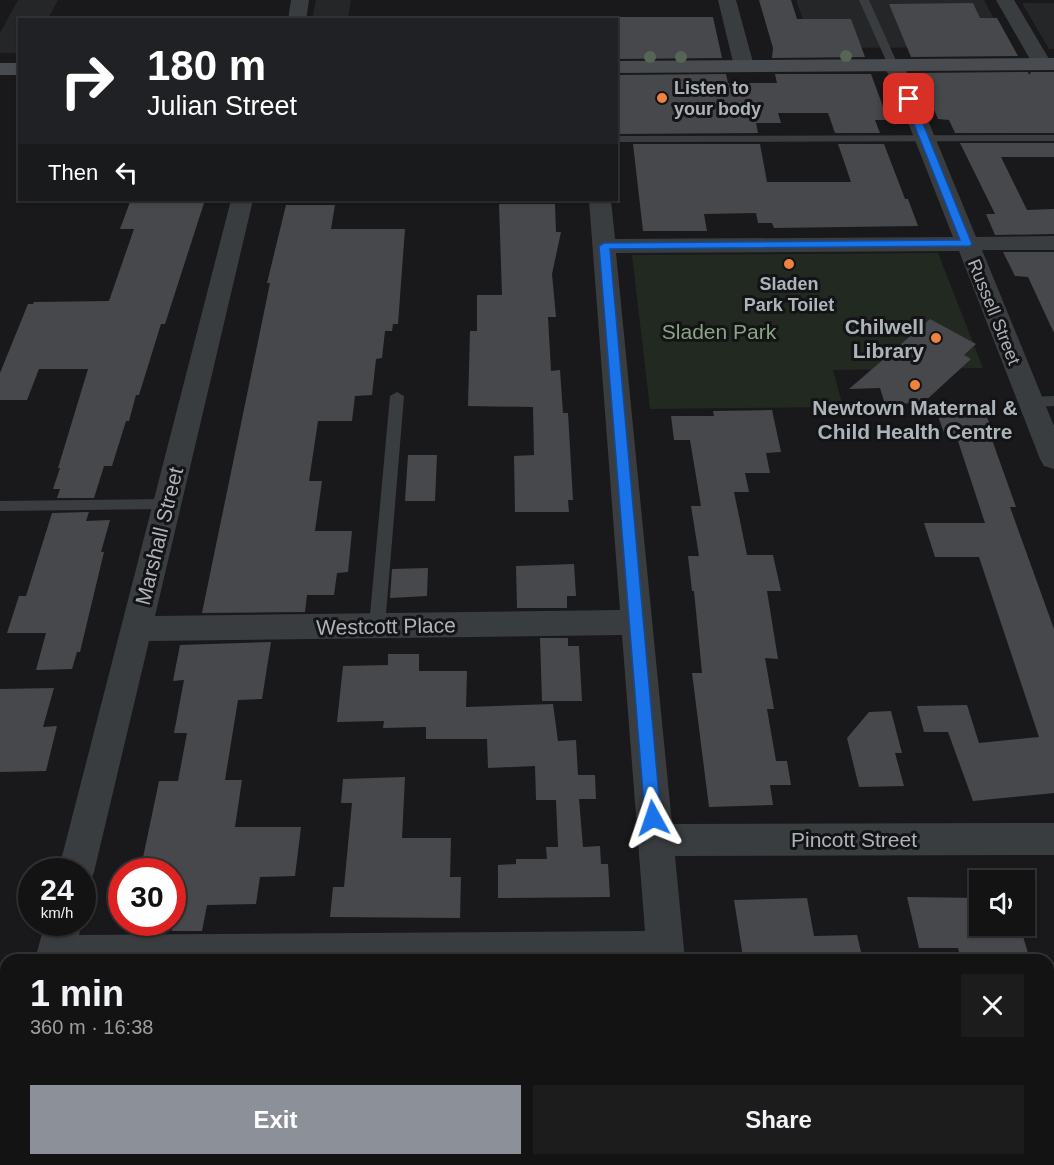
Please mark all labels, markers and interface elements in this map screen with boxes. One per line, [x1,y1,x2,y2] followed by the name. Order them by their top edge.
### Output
[48,42,126,120] icon: right
[147,42,266,89] text: 180 m
[883,73,934,124] pin
[674,78,761,119] place label: Listen to your body
[892,82,925,115] icon: arrive
[147,91,297,121] text: Julian Street
[655,91,669,105] marker: Listen to your body
[110,156,143,189] icon: left
[48,160,98,185] text: Then
[964,256,1024,368] street label: Russell Street
[782,257,796,271] marker: Sladen Park Toilet
[744,274,834,315] place label: Sladen Park Toilet
[845,315,924,362] place label: Chilwell Library
[662,320,777,343] park label: Sladen Park
[929,331,943,345] marker: Chilwell Library
[908,378,922,392] marker: Newtown Maternal & Child Health Centre
[812,396,1018,443] place label: Newtown Maternal & Child Health Centre
[131,465,187,607] street label: Marshall Street
[316,613,456,639] street label: Westcott Place
[621,786,685,850] position arrow
[791,828,917,851] street label: Pincott Street
[108,858,186,936] speed limit sign: 30
[969,870,1035,936] map controls
[969,870,1035,936] button: sound
[40,873,74,906] text: 24
[41,904,73,921] text: km/h
[30,973,124,1014] text: 1 min
[961,974,1024,1037] button: close
[30,1016,153,1038] text: 360 m · 16:38
[30,1085,521,1154] button: Exit
[533,1085,1024,1154] button: Share

